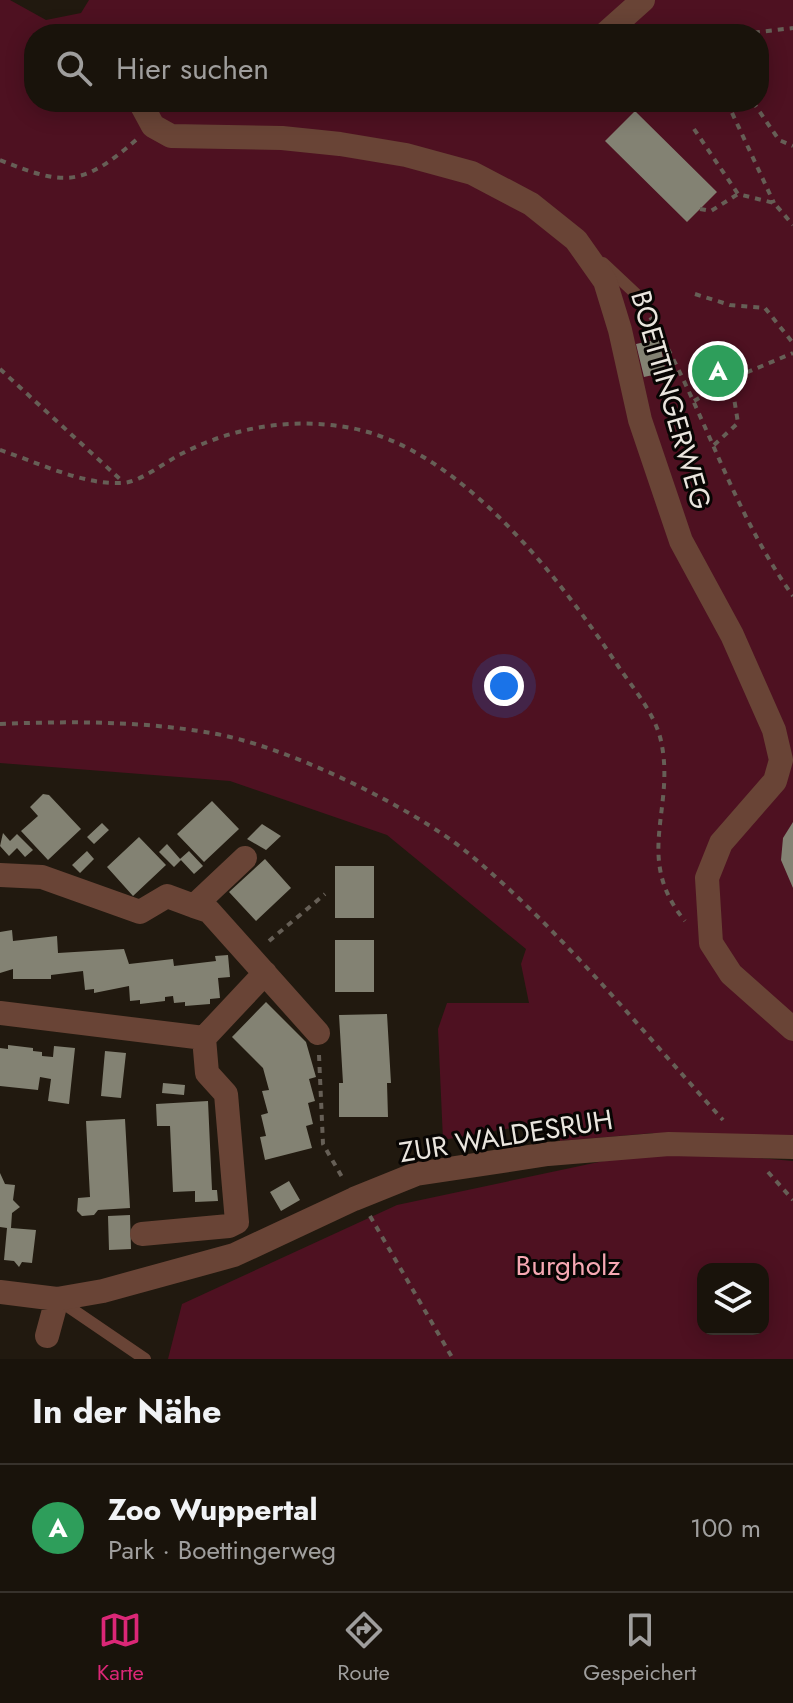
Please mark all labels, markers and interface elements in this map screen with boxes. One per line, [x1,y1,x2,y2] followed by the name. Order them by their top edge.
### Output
[24,24,769,112] search box
[52,46,96,90] icon: search
[116,47,269,90] text: Hier suchen
[620,286,722,514] street label: BOETTINGERWEG
[692,341,744,401] pin: A
[484,666,524,706] your location
[396,1099,616,1173] street label: ZUR WALDESRUH
[516,1245,621,1286] park label: Burgholz
[697,1263,769,1335] map controls
[697,1263,769,1335] button: layers
[32,1387,222,1436] text: In der Nähe
[108,1488,318,1531] text: Zoo Wuppertal
[48,1509,68,1547] text: A
[690,1509,761,1547] text: 100 m
[108,1531,336,1569] text: Park · Boettingerweg
[97,1608,144,1688] tab: Karte
[337,1608,390,1688] tab: Route
[583,1608,696,1688] tab: Gespeichert

